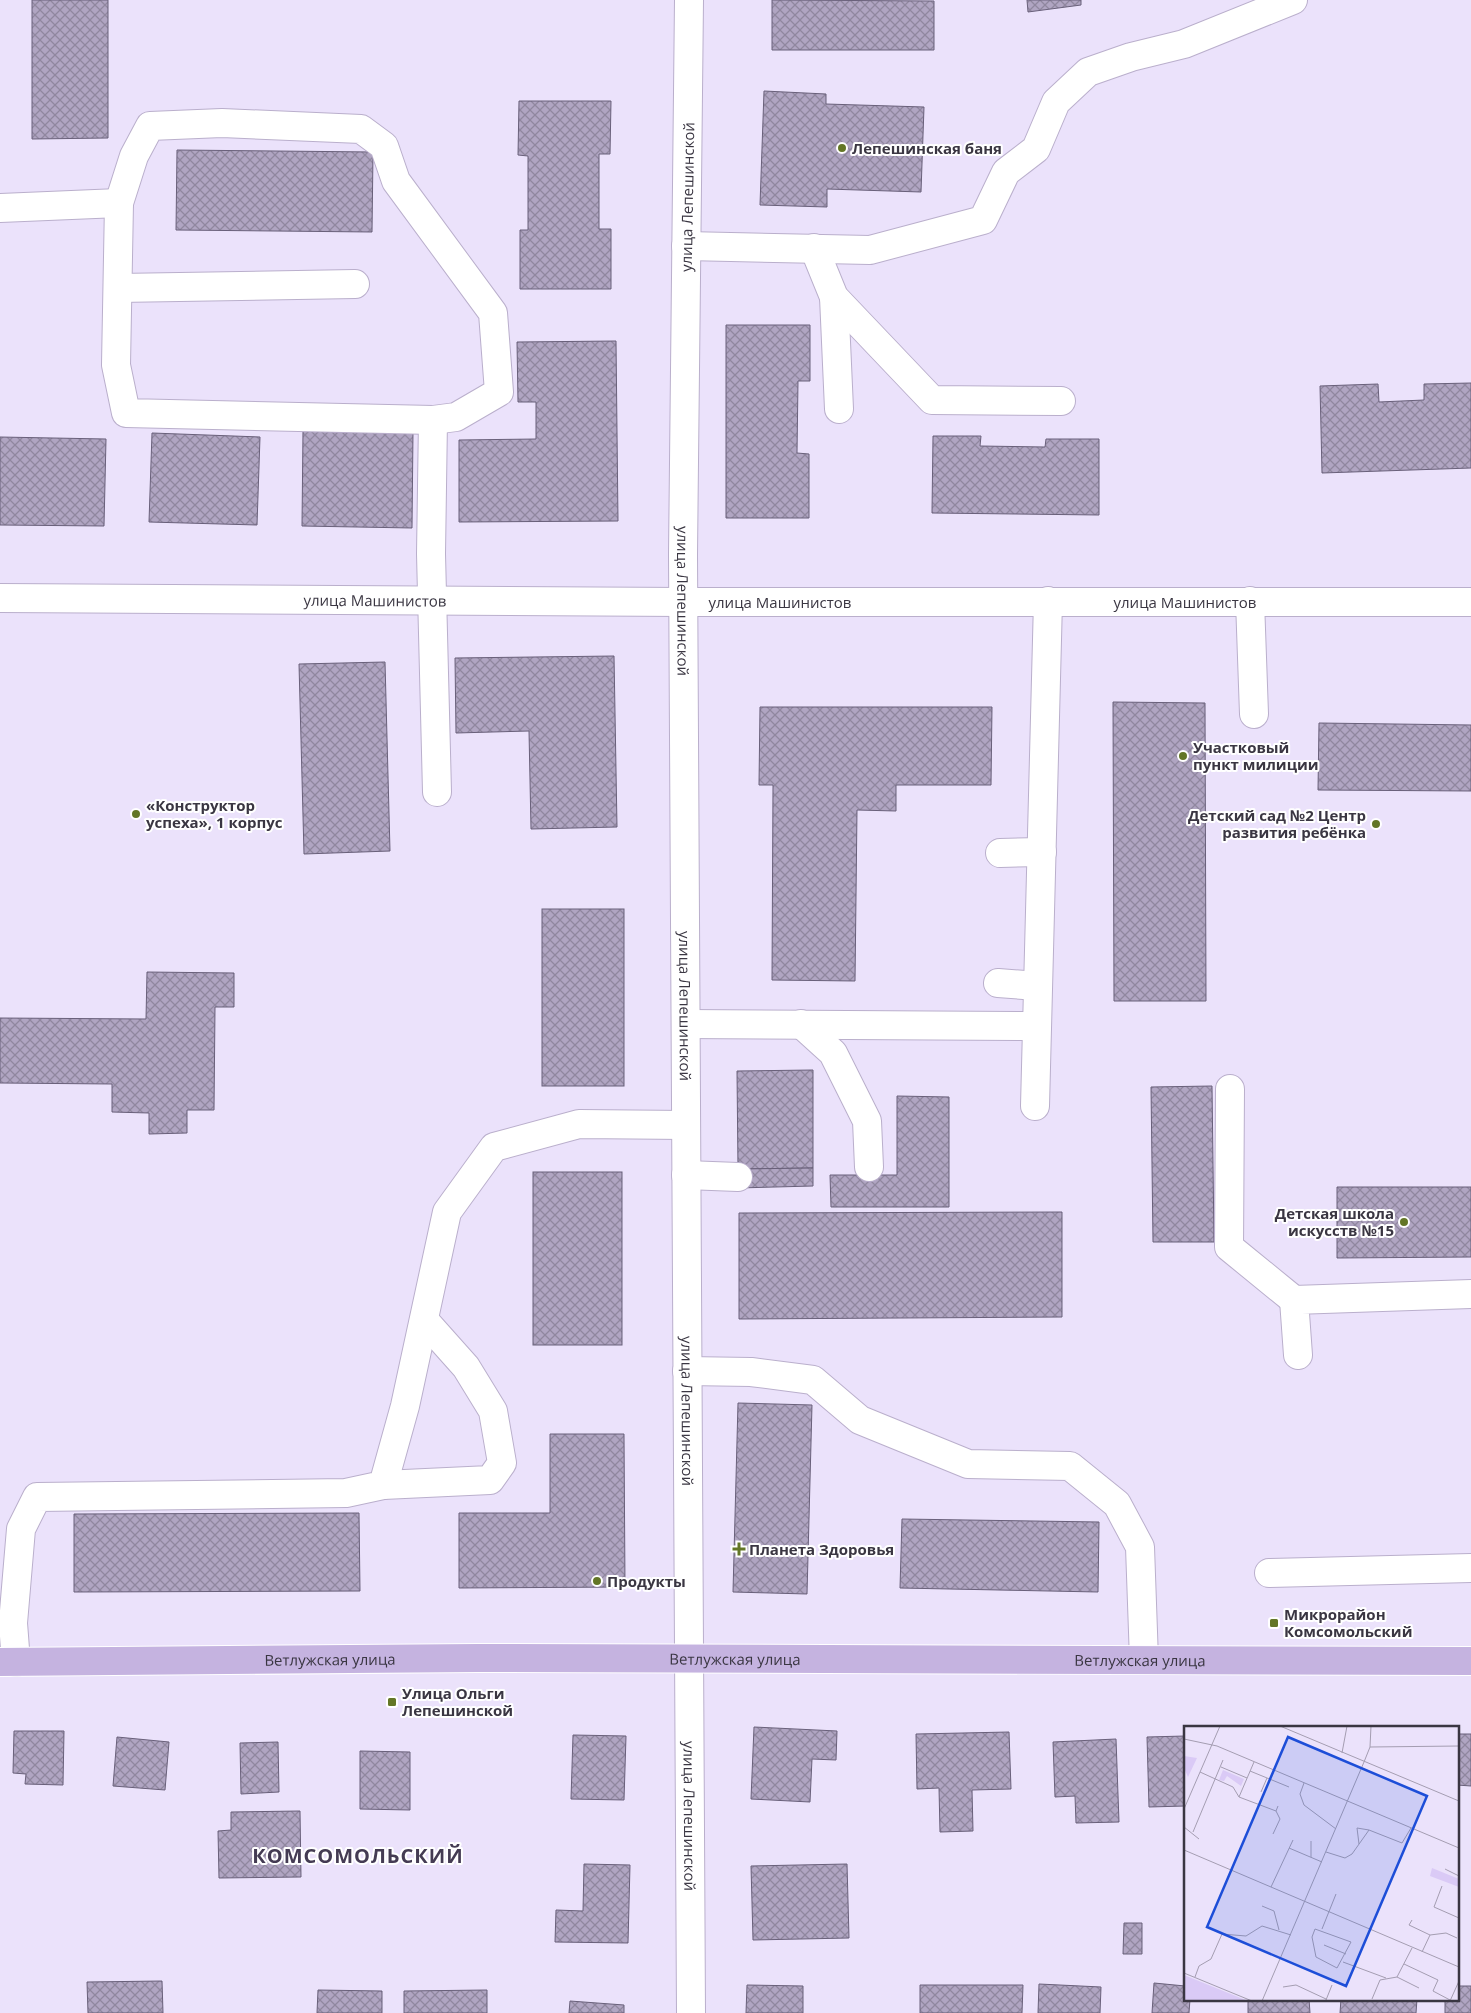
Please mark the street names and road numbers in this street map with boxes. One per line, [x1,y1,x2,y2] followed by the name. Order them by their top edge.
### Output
[676,122,698,272] street label: улица Лепешинской
[673,526,694,676] street label: улица Лепешинской
[303,590,447,611] street label: улица Машинистов
[708,592,851,612] street label: улица Машинистов
[1113,592,1256,612] street label: улица Машинистов
[675,931,696,1081] street label: улица Лепешинской
[677,1336,698,1486] street label: улица Лепешинской
[264,1649,396,1670] street label: Ветлужская улица
[669,1649,801,1669] street label: Ветлужская улица
[1074,1650,1206,1670] street label: Ветлужская улица
[680,1741,700,1891] street label: улица Лепешинской

